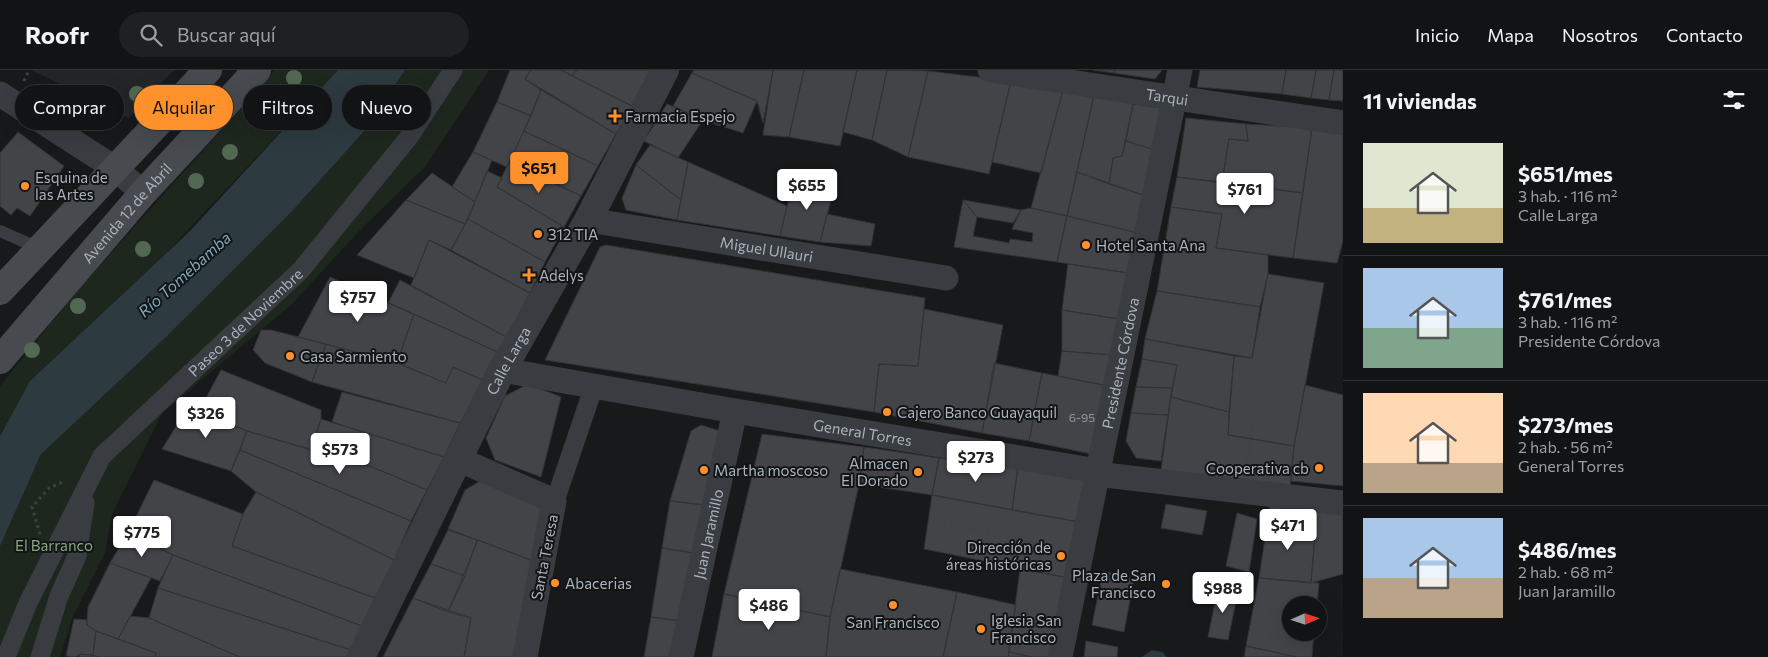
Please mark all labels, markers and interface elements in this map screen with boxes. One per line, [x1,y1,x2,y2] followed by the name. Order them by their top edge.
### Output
[119,12,469,57] search box
[25,20,89,49] text: Roofr
[137,21,165,49] icon: search
[177,23,276,46] text: Buscar aquí
[1415,24,1459,46] text: Inicio
[1487,24,1534,46] text: Mapa
[1562,24,1638,46] text: Nosotros
[1666,24,1743,46] text: Contacto
[1144,84,1190,109] street label: Tarqui
[15,85,124,130] chip: Comprar
[134,85,233,130] chip: Alquilar
[243,85,332,130] chip: Filtros
[342,85,431,130] chip: Nuevo
[1720,86,1748,114] icon: filters
[1363,88,1477,113] text: 11 viviendas
[625,107,735,125] place label: Farmacia Espejo
[609,110,621,122] marker: Farmacia Espejo
[509,152,569,194] pin: $651
[521,158,557,177] text: $651
[78,159,175,267] street label: Avenida 12 de Abril
[1518,161,1613,186] text: $651/mes
[1403,163,1463,223] icon: home
[35,168,108,203] place label: Esquina de las Artes
[777,168,837,211] pin: $655
[1215,172,1275,215] pin: $761
[788,175,826,194] text: $655
[1228,179,1263,198] text: $761
[19,180,31,192] marker: Esquina de las Artes
[1518,186,1617,205] text: 3 hab. · 116 m²
[1518,205,1598,224] text: Calle Larga
[548,225,598,243] place label: 312 TIA
[134,227,234,321] water label: Río Tomebamba
[532,228,544,240] marker: 312 TIA
[719,233,815,265] street label: Miguel Ullauri
[1096,236,1206,254] place label: Hotel Santa Ana
[1080,239,1092,251] marker: Hotel Santa Ana
[184,264,306,380] street label: Paseo 3 de Noviembre
[539,266,584,284] place label: Adelys
[523,269,535,281] marker: Adelys
[328,280,388,323] pin: $757
[340,287,376,306] text: $757
[1518,287,1612,312] text: $761/mes
[1403,288,1463,348] icon: home
[1098,296,1142,430] street label: Presidente Córdova
[1518,312,1617,331] text: 3 hab. · 116 m²
[482,323,534,398] street label: Calle Larga
[1518,331,1660,350] text: Presidente Córdova
[300,347,407,365] place label: Casa Sarmiento
[284,350,296,362] marker: Casa Sarmiento
[176,396,236,439] pin: $326
[187,403,225,422] text: $326
[897,403,1057,421] place label: Cajero Banco Guayaquil
[881,406,893,418] marker: Cajero Banco Guayaquil
[1069,410,1095,424] house number: 6-95
[1518,412,1613,437] text: $273/mes
[1403,413,1463,473] icon: home
[812,415,914,449] street label: General Torres
[310,432,370,475] pin: $573
[1518,437,1613,456] text: 2 hab. · 56 m²
[322,439,358,458] text: $573
[946,440,1006,483] pin: $273
[958,447,994,466] text: $273
[841,454,908,489] place label: Almacen El Dorado
[1518,456,1624,475] text: General Torres
[1206,459,1309,477] place label: Cooperativa cb
[714,461,828,479] place label: Martha moscoso
[1313,462,1325,474] marker: Cooperativa cb
[698,464,710,476] marker: Martha moscoso
[912,466,924,478] marker: Almacen El Dorado
[689,487,727,581] street label: Juan Jaramillo
[1258,508,1318,551] pin: $471
[527,513,561,601] street label: Santa Teresa
[1271,515,1305,534] text: $471
[112,516,172,558] pin: $775
[124,522,160,541] text: $775
[15,536,93,554] park label: El Barranco
[1518,537,1616,562] text: $486/mes
[946,538,1051,573] place label: Dirección de áreas históricas
[1403,538,1463,598] icon: home
[1055,550,1067,562] marker: Dirección de áreas históricas
[1518,562,1613,581] text: 2 hab. · 68 m²
[1072,566,1156,601] place label: Plaza de San Francisco
[1193,572,1253,614] pin: $988
[565,574,632,592] place label: Abacerias
[549,577,561,589] marker: Abacerias
[1160,578,1172,590] marker: Plaza de San Francisco
[1204,578,1242,597] text: $988
[1518,581,1616,600] text: Juan Jaramillo
[739,588,799,631] pin: $486
[750,595,788,614] text: $486
[1282,596,1328,641] north arrow
[1282,596,1327,641] map controls
[887,599,899,611] marker: San Francisco
[991,611,1062,646] place label: Iglesia San Francisco
[846,613,940,631] place label: San Francisco
[975,623,987,635] marker: Iglesia San Francisco

